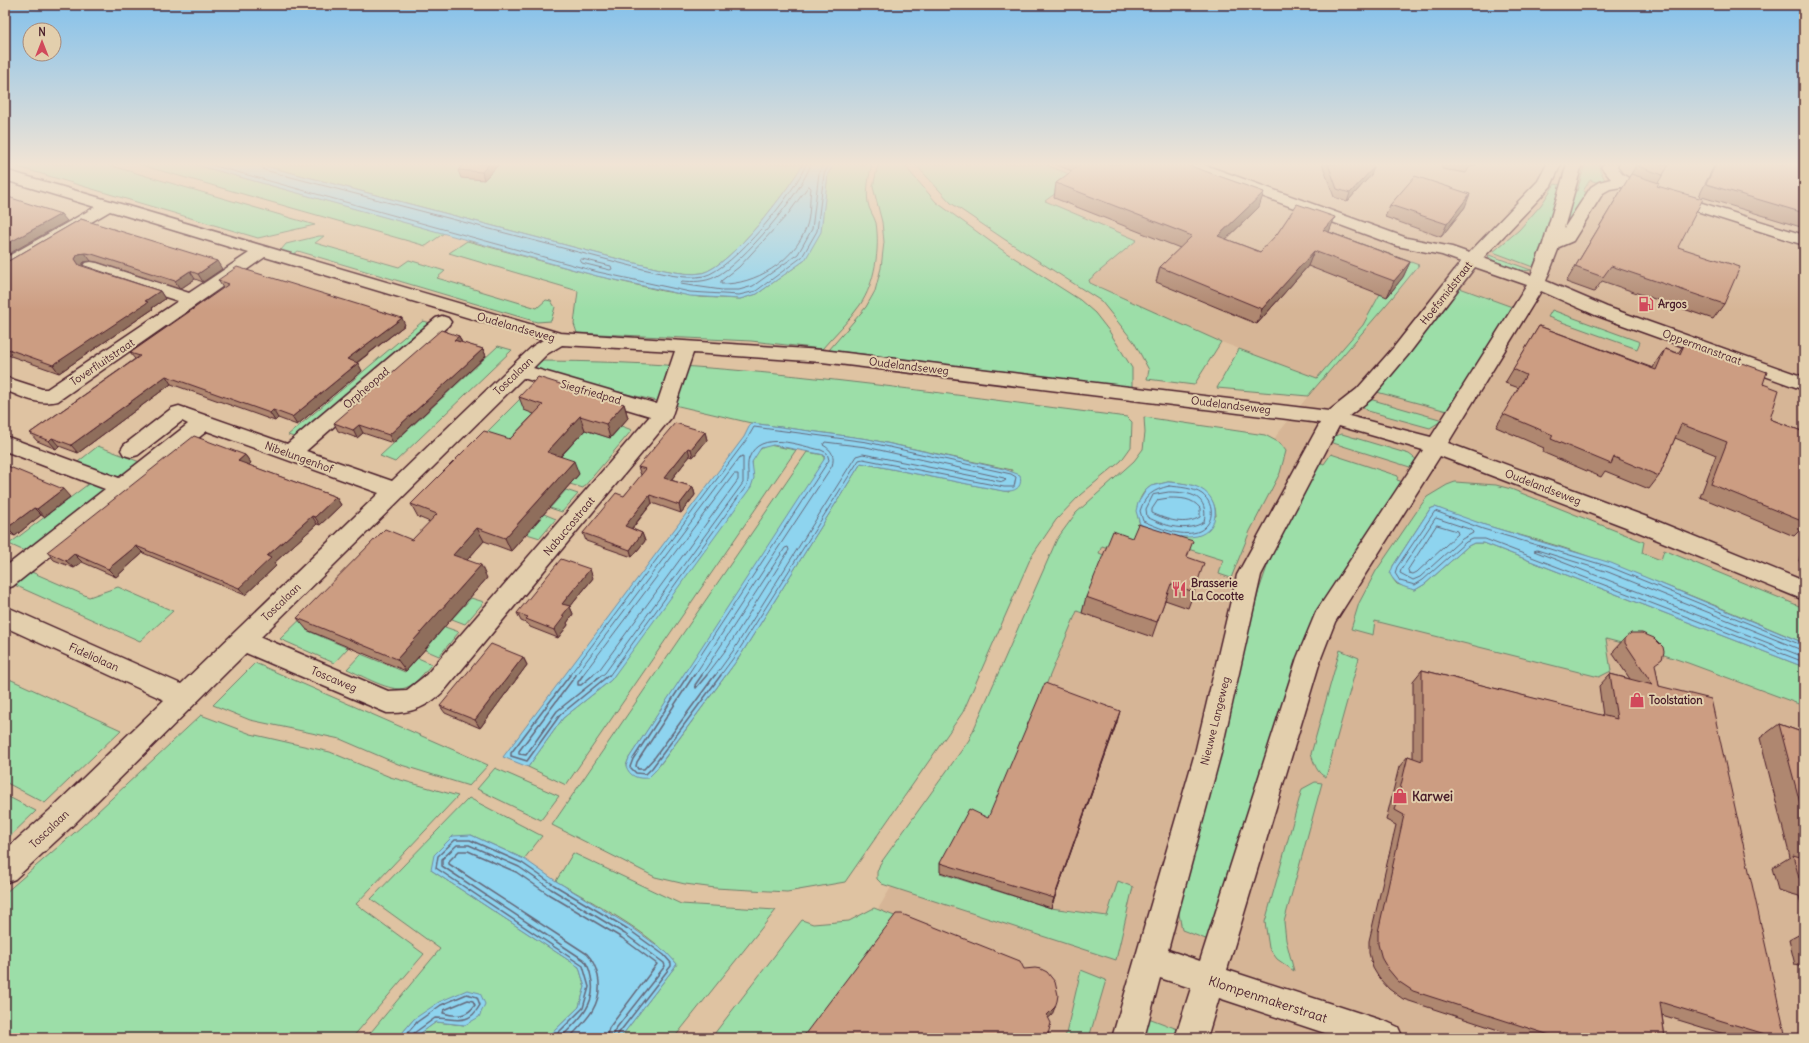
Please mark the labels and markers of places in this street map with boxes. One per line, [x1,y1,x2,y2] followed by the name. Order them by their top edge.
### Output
[1637,295,1655,313] fuel station icon: Argos
[1658,297,1687,312] place label: Argos
[1191,576,1244,603] place label: Brasserie La Cocotte
[1170,580,1188,598] restaurant icon: Brasserie La Cocotte
[1628,691,1646,709] shop icon: Toolstation
[1649,693,1703,707] place label: Toolstation
[1391,787,1409,805] shop icon: Karwei
[1412,788,1453,805] place label: Karwei

